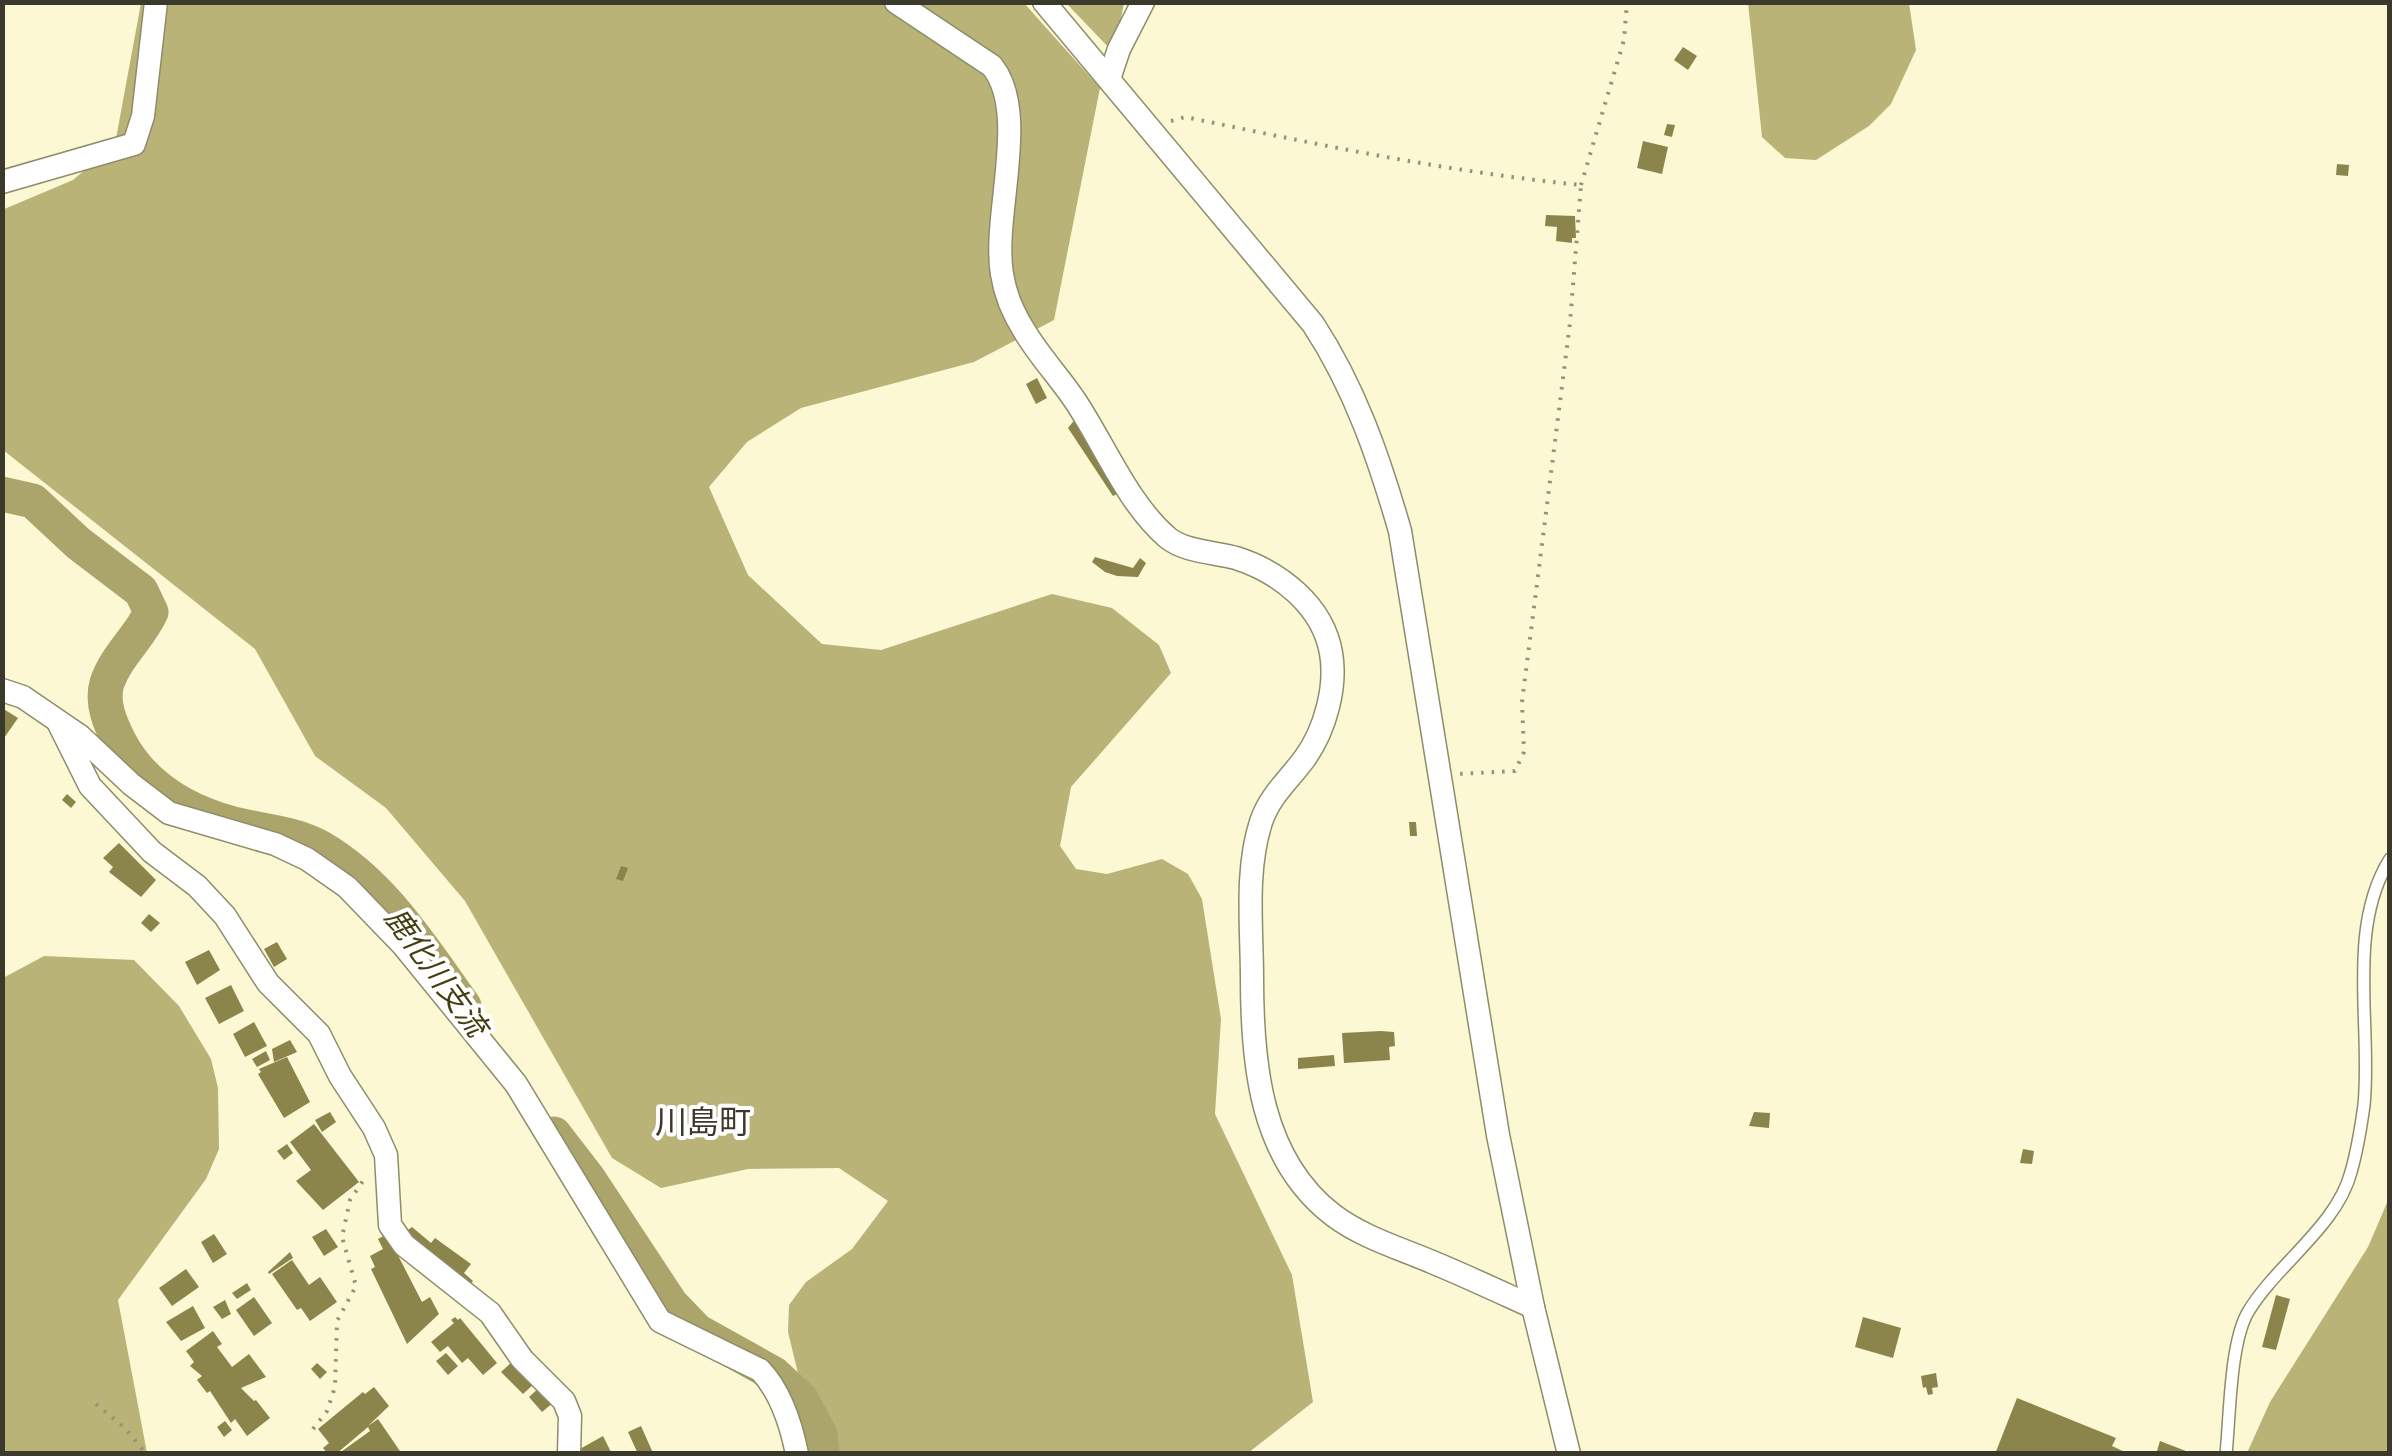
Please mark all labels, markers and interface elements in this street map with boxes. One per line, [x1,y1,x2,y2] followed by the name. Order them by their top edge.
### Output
[377,901,497,1046] water label: 鹿化川支流
[655,1103,751,1141] district label: 川島町

